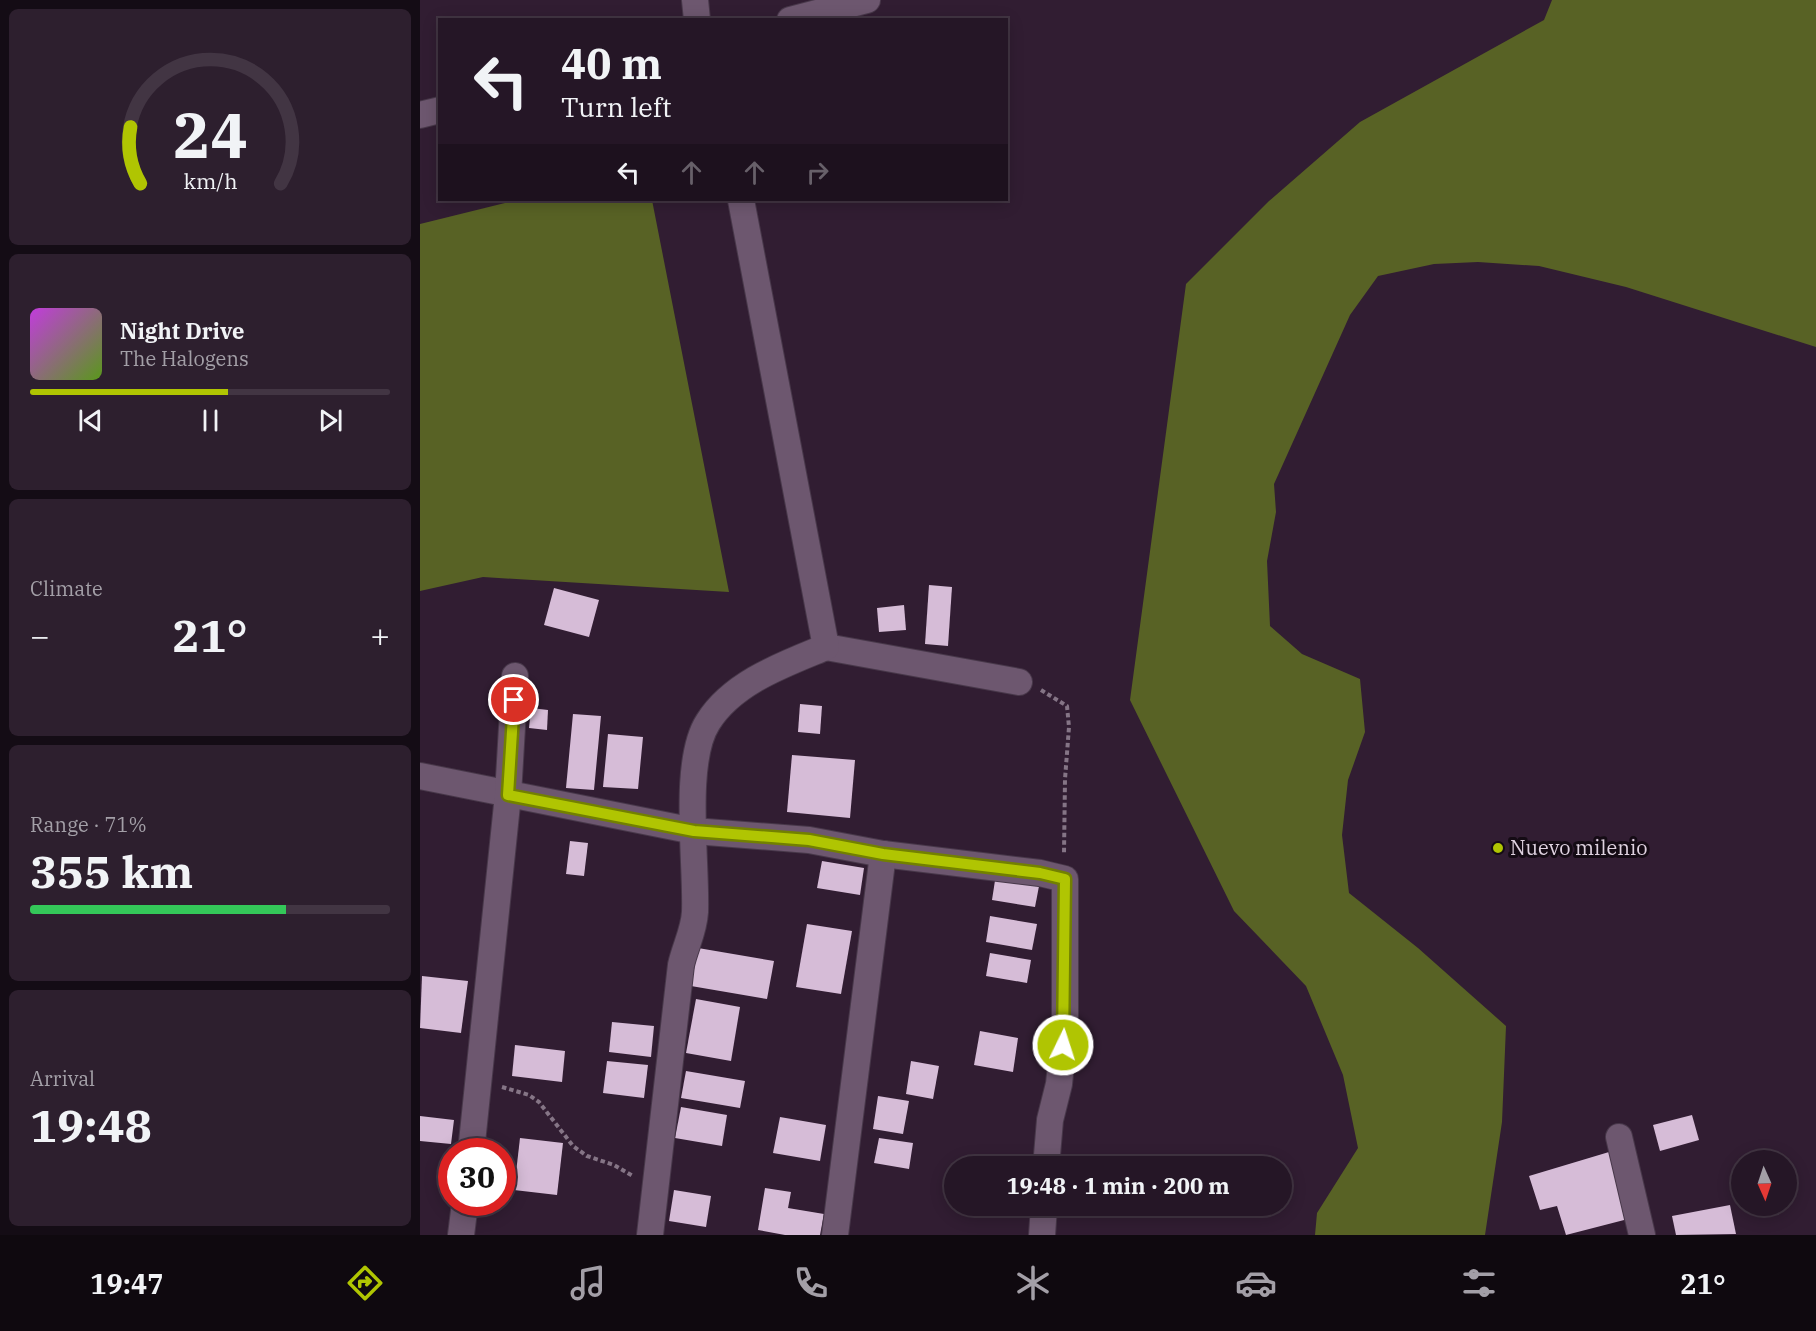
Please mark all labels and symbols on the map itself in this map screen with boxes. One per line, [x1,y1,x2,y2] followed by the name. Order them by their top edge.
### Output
[488,674,539,725] pin
[1510,834,1648,861] place label: Nuevo milenio
[1491,841,1505,855] marker: Nuevo milenio
[1031,1013,1095,1077] position arrow
[438,1138,516,1216] speed limit sign: 30
[1731,1150,1797,1216] north arrow

